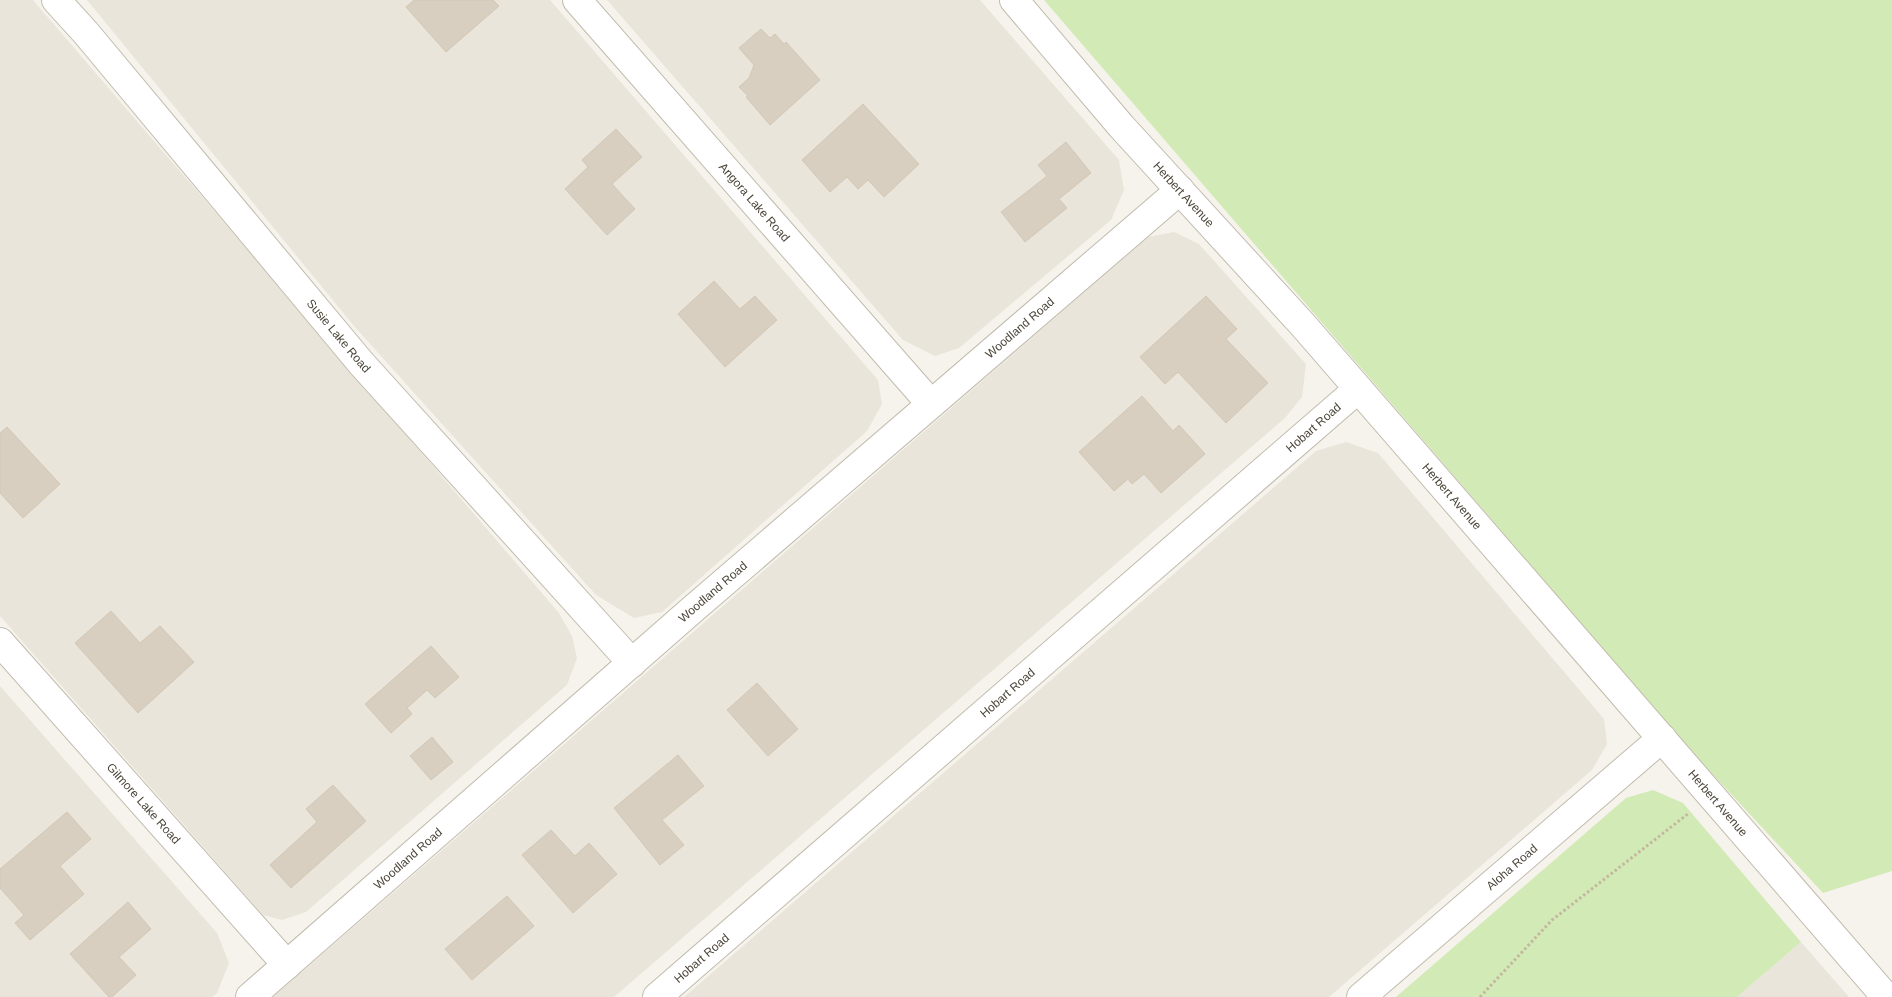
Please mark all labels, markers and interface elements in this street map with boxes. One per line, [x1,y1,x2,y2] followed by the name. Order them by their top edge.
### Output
[1150,159,1217,230] street label: Herbert Avenue
[716,160,793,245] street label: Angora Lake Road
[983,294,1057,361] street label: Woodland Road
[304,296,373,376] street label: Susie Lake Road
[1283,400,1344,455] street label: Hobart Road
[1419,460,1485,533] street label: Herbert Avenue
[676,559,750,625] street label: Woodland Road
[977,665,1038,721] street label: Hobart Road
[104,760,183,847] street label: Gilmore Lake Road
[1685,767,1751,839] street label: Herbert Avenue
[371,825,445,892] street label: Woodland Road
[1483,841,1540,893] street label: Aloha Road
[671,931,732,986] street label: Hobart Road

